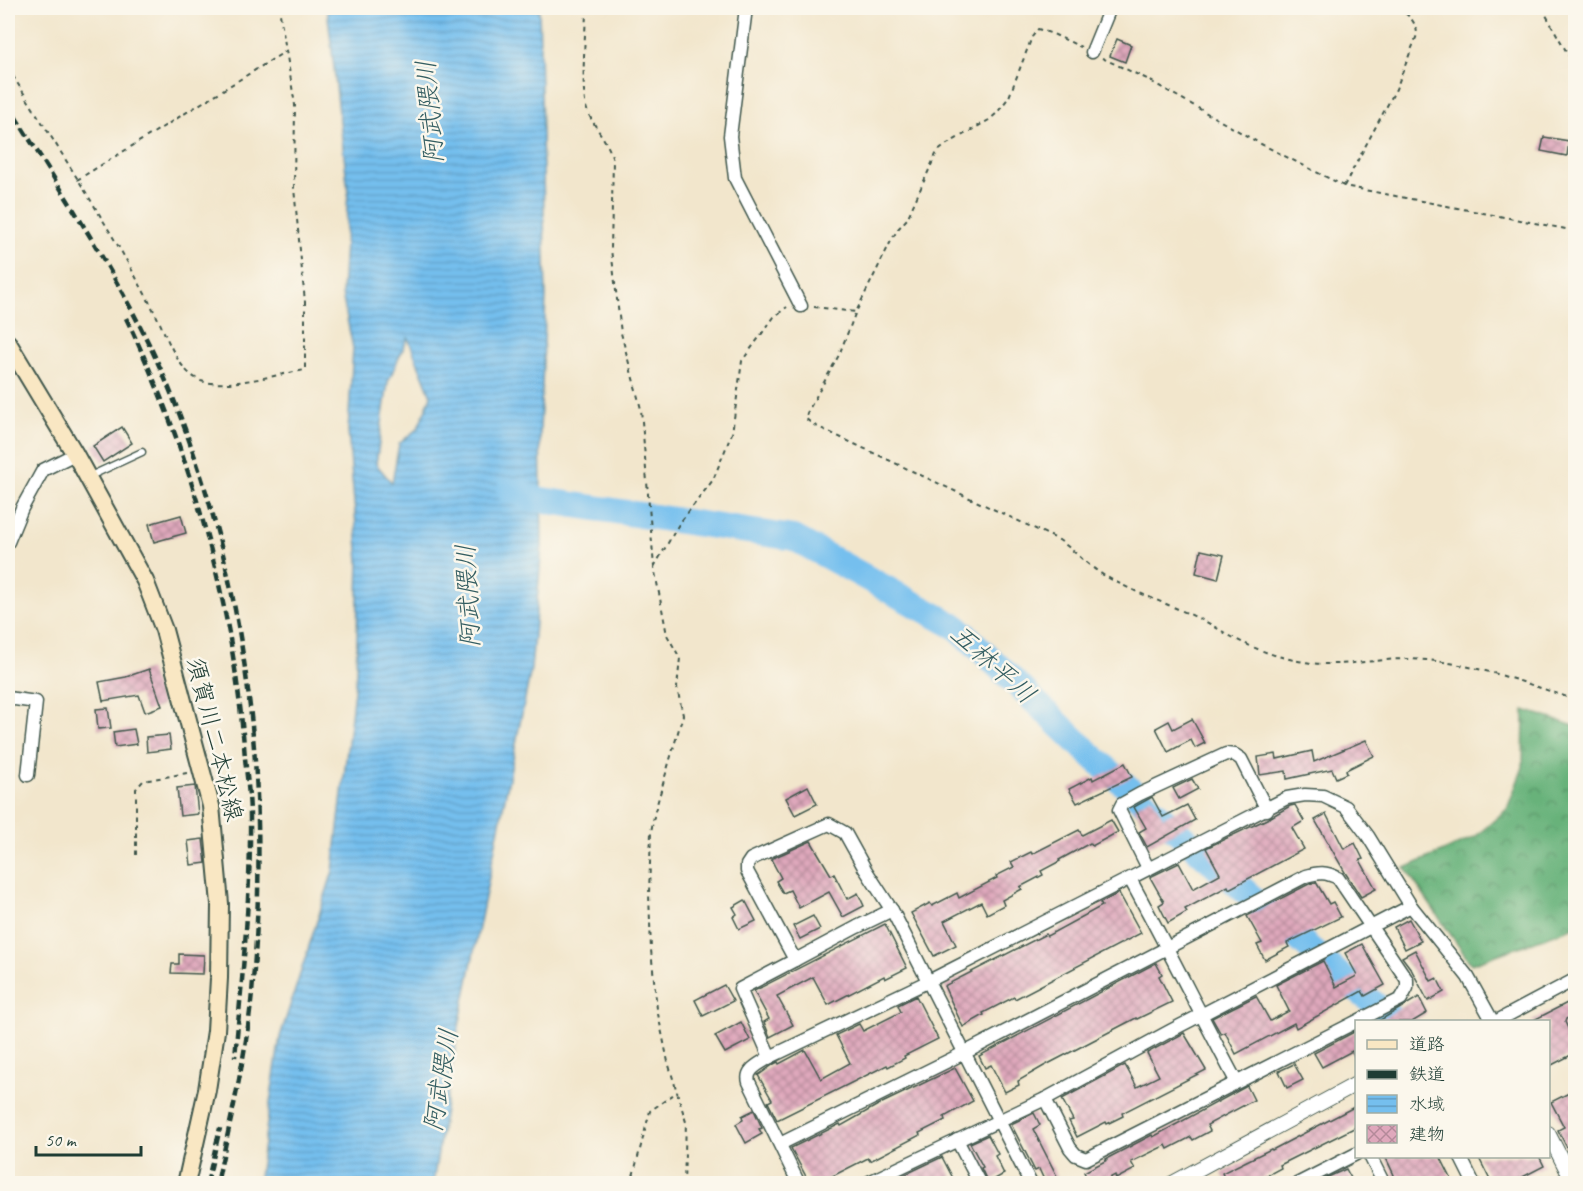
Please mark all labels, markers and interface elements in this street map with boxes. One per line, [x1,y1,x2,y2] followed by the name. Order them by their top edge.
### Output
[409,59,451,165] water label: 阿武隈川
[449,543,487,649] water label: 阿武隈川
[943,617,1043,711] water label: 五林平川
[180,654,250,824] street label: 須賀川二本松線
[1355,1020,1550,1158] legend
[417,1026,465,1134] water label: 阿武隈川
[1409,1033,1445,1055] text: 道路
[1409,1063,1445,1085] text: 鉄道
[1409,1093,1445,1115] text: 水域
[36,1119,141,1157] scale bar
[1409,1123,1445,1145] text: 建物
[45,1129,78,1151] text: 50 m

